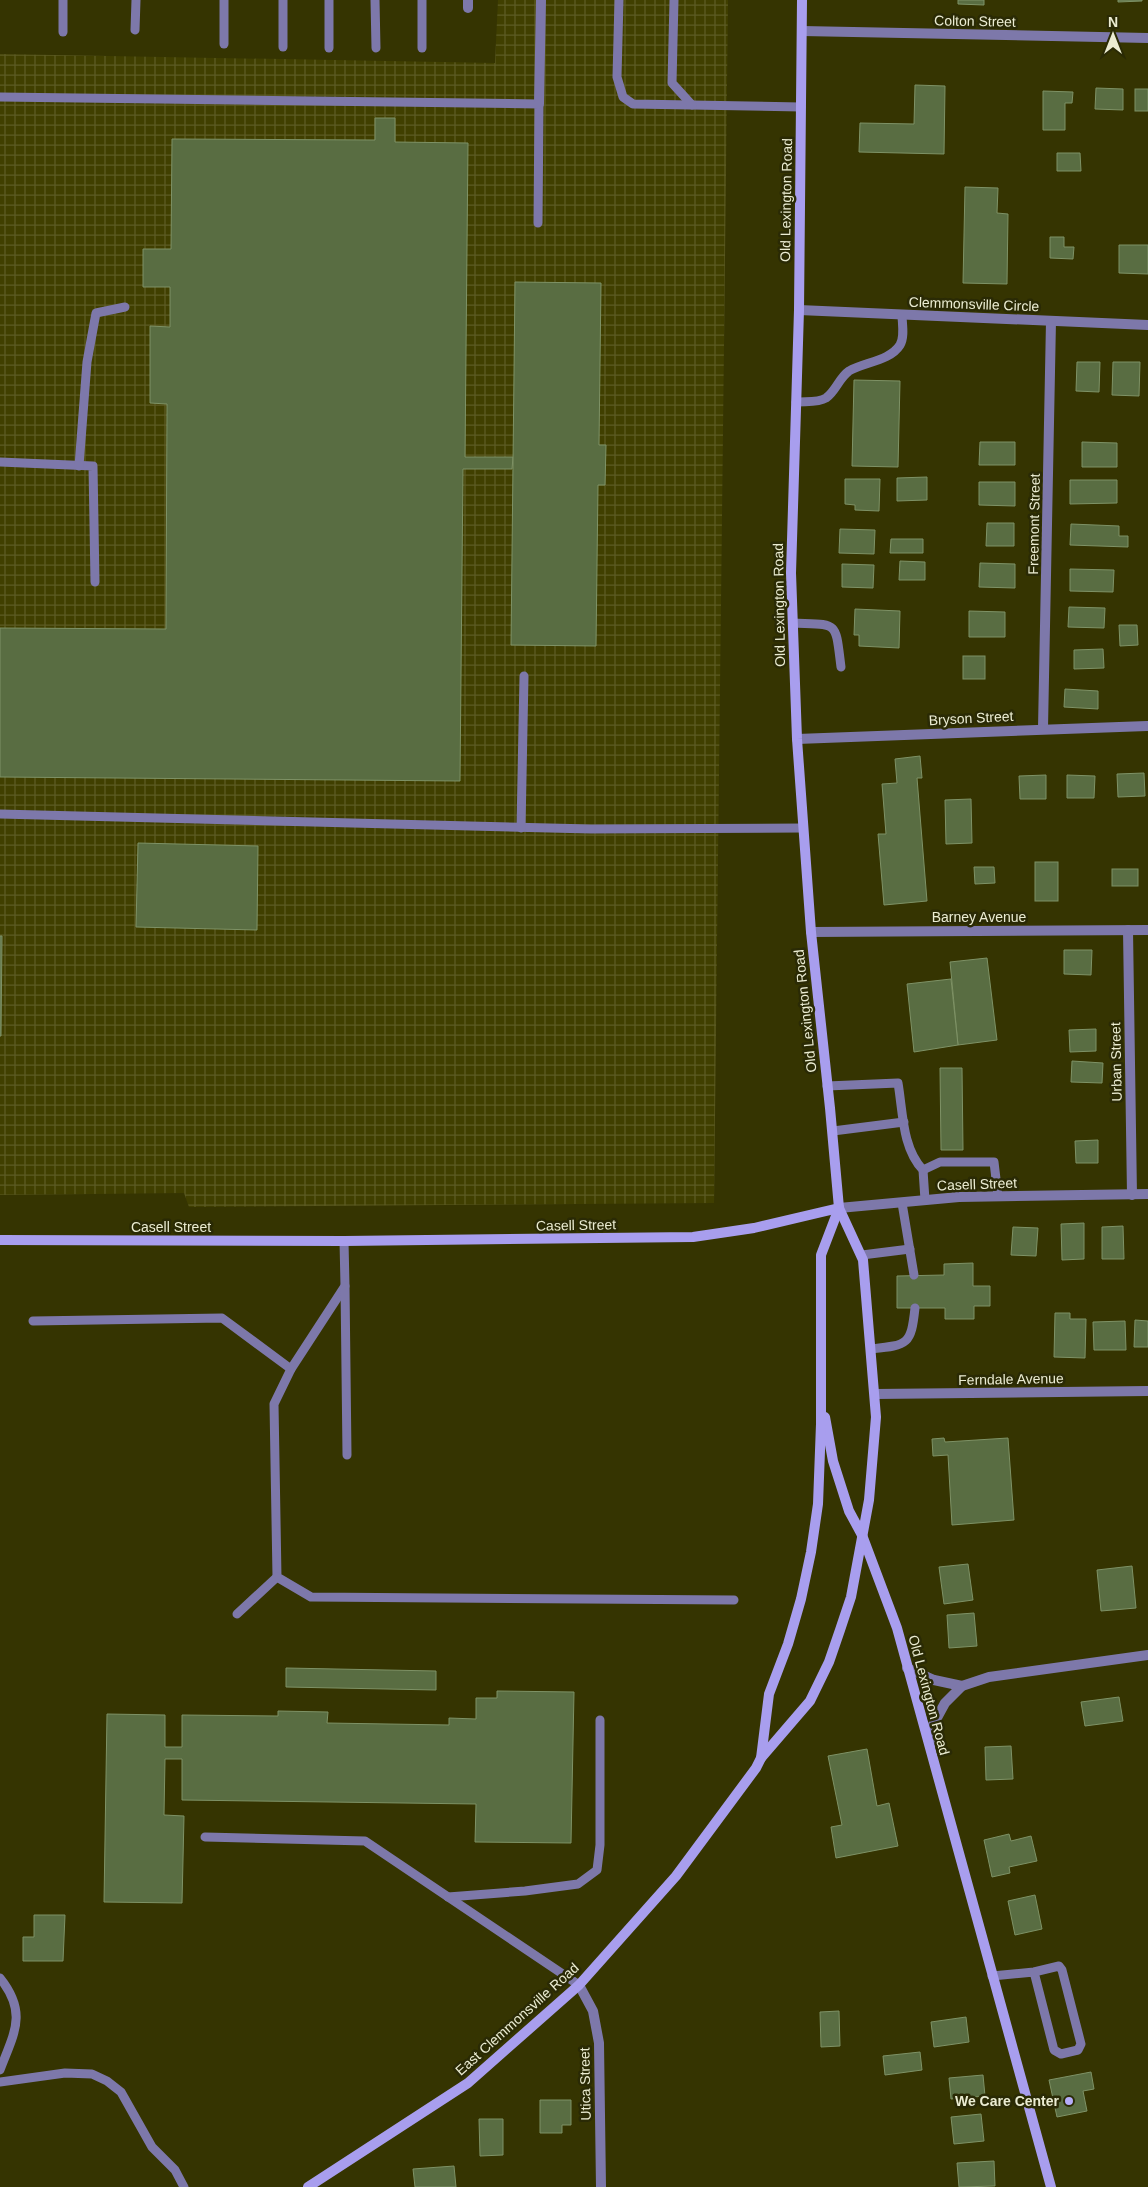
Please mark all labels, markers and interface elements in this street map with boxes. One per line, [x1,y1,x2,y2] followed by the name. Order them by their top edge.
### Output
[1088,10,1138,60] north arrow
[934,12,1016,30] street label: Colton Street
[1108,14,1118,30] text: N
[777,138,795,262] street label: Old Lexington Road
[908,294,1040,314] street label: Clemmonsville Circle
[1025,473,1043,575] street label: Freemont Street
[770,543,788,667] street label: Old Lexington Road
[928,708,1014,728] street label: Bryson Street
[932,909,1027,925] street label: Barney Avenue
[791,949,819,1073] street label: Old Lexington Road
[1107,1022,1125,1102] street label: Urban Street
[937,1175,1017,1193] street label: Casell Street
[536,1216,616,1234] street label: Casell Street
[131,1219,211,1235] street label: Casell Street
[958,1370,1064,1388] street label: Ferndale Avenue
[905,1633,953,1757] street label: Old Lexington Road
[452,1959,582,2079] street label: East Clemmonsville Road
[576,2047,594,2121] street label: Utica Street
[955,2093,1060,2109] place label: We Care Center
[1063,2095,1075,2107] marker: We Care Center

